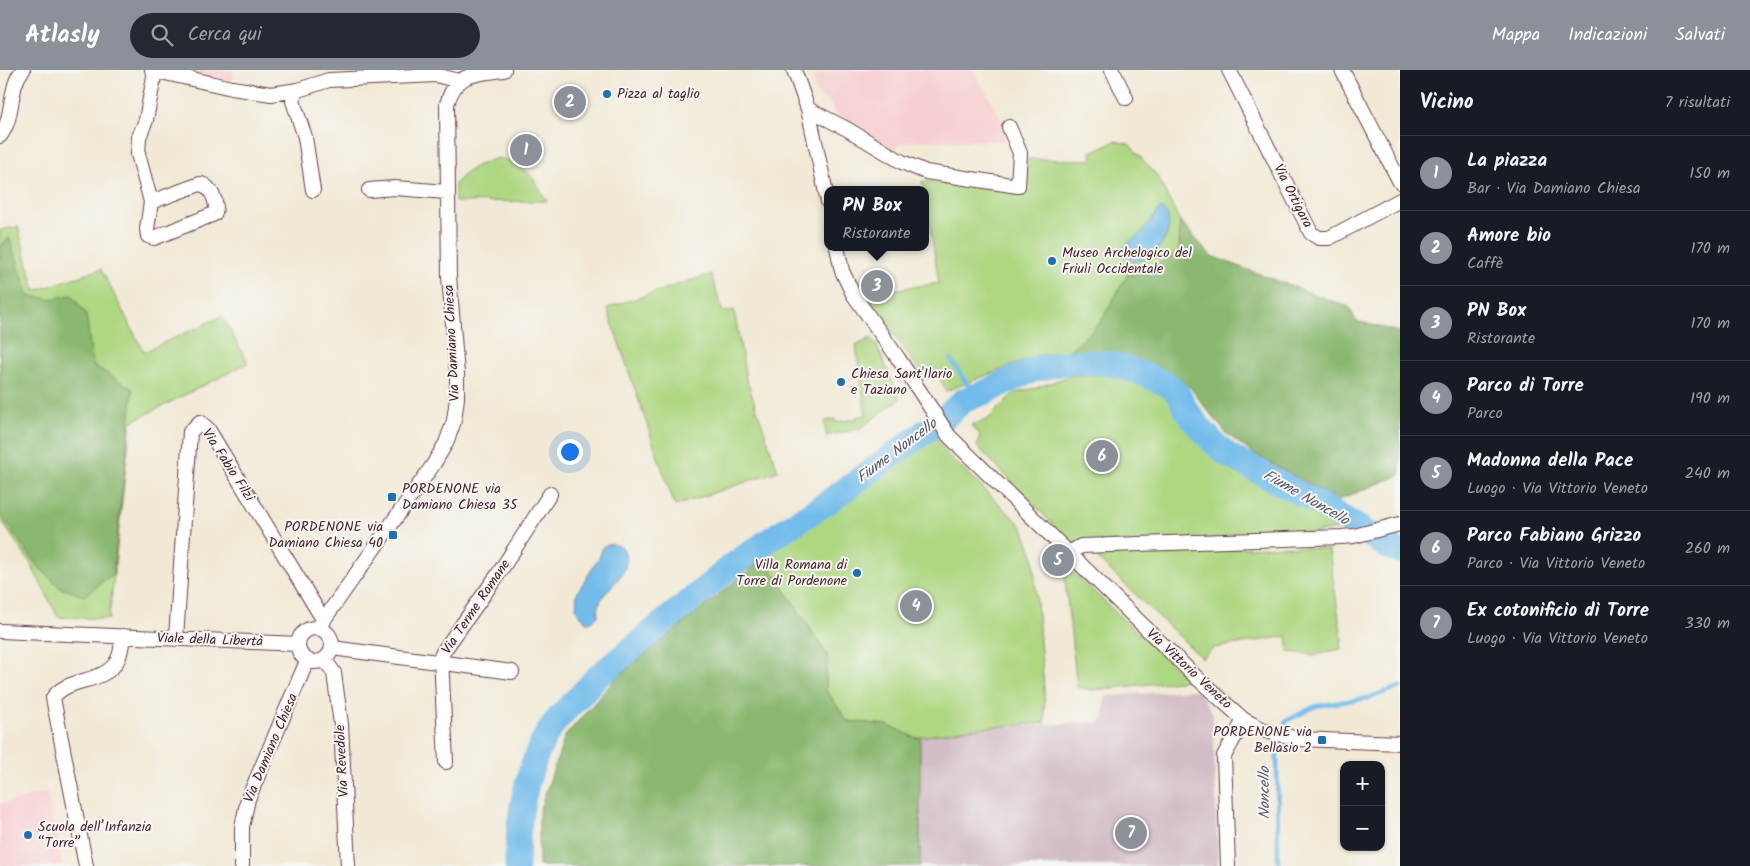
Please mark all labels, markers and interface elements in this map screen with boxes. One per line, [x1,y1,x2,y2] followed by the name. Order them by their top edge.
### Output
[130,13,480,58] search box
[25,16,100,55] text: Atlasly
[188,20,262,50] text: Cerca qui
[148,21,176,49] icon: search
[1492,21,1540,50] text: Mappa
[1568,21,1647,50] text: Indicazioni
[1675,21,1725,50] text: Salvati
[554,83,586,121] pin: 2
[617,83,700,105] place label: Pizza al taglio
[1420,86,1474,119] text: Vicino
[601,88,613,100] marker: Pizza al taglio
[1665,90,1730,115] text: 7 risultati
[510,131,542,169] pin: 1
[1467,146,1547,176] text: La piazza
[1267,160,1319,232] street label: Via Ortigara
[1434,161,1438,186] text: 1
[1689,161,1730,186] text: 150 m
[1467,176,1640,201] text: Bar · Via Damiano Chiesa
[824,186,929,251] popup
[842,191,902,221] text: PN Box
[842,221,911,246] text: Ristorante
[1467,221,1551,251] text: Amore bio
[1431,236,1441,261] text: 2
[1690,236,1730,261] text: 170 m
[1062,242,1192,280] place label: Museo Archelogico del Friuli Occidentale
[1467,251,1503,276] text: Caffè
[1046,255,1058,267] marker: Museo Archelogico del Friuli Occidentale
[861,267,893,305] pin: 3
[438,284,466,402] street label: Via Damiano Chiesa
[1467,296,1526,326] text: PN Box
[1432,311,1440,336] text: 3
[1690,311,1730,336] text: 170 m
[1467,326,1535,351] text: Ristorante
[851,363,952,401] place label: Chiesa Sant'Ilario e Taziano
[1467,371,1584,401] text: Parco di Torre
[835,376,847,388] marker: Chiesa Sant'Ilario e Taziano
[1432,386,1440,411] text: 4
[1690,386,1730,411] text: 190 m
[1467,401,1503,426] text: Parco
[851,412,943,489] water label: Fiume Noncello
[196,424,260,506] street label: Via Fabio Filzi
[1086,437,1118,475] pin: 6
[557,439,583,465] your location
[1467,446,1633,476] text: Madonna della Pace
[1432,461,1440,486] text: 5
[1685,461,1730,486] text: 240 m
[1258,464,1355,533] water label: Fiume Noncello
[1467,476,1648,501] text: Luogo · Via Vittorio Veneto
[402,478,519,516] place label: PORDENONE via Damiano Chiesa 35
[386,491,398,503] marker: PORDENONE via Damiano Chiesa 35
[269,516,383,554] place label: PORDENONE via Damiano Chiesa 40
[1467,521,1641,551] text: Parco Fabiano Grizzo
[387,529,399,541] marker: PORDENONE via Damiano Chiesa 40
[1432,536,1440,561] text: 6
[1685,536,1730,561] text: 260 m
[1042,541,1074,579] pin: 5
[1467,551,1645,576] text: Parco · Via Vittorio Veneto
[436,554,516,659] street label: Via Terme Romane
[737,554,848,592] place label: Villa Romana di Torre di Pordenone
[851,567,863,579] marker: Villa Romana di Torre di Pordenone
[900,587,932,625] pin: 4
[1467,596,1649,626] text: Ex cotonificio di Torre
[1432,611,1440,636] text: 7
[1685,611,1730,636] text: 330 m
[1141,623,1237,715] street label: Via Vittorio Veneto
[1467,626,1648,651] text: Luogo · Via Vittorio Veneto
[156,627,264,653] street label: Viale della Libertà
[238,690,304,806] street label: Via Damiano Chiesa
[1213,721,1312,759] place label: PORDENONE via Bellasio 2
[329,723,355,798] street label: Via Revedole
[1316,734,1328,746] marker: PORDENONE via Bellasio 2
[1340,761,1385,851] map controls
[1340,761,1385,806] button: +
[1253,766,1277,819] water label: Noncello
[1340,806,1385,851] button: −
[1115,814,1147,852] pin: 7
[38,816,152,854] place label: Scuola dell’Infanzia “Torre”
[22,829,34,841] marker: Scuola dell’Infanzia “Torre”

